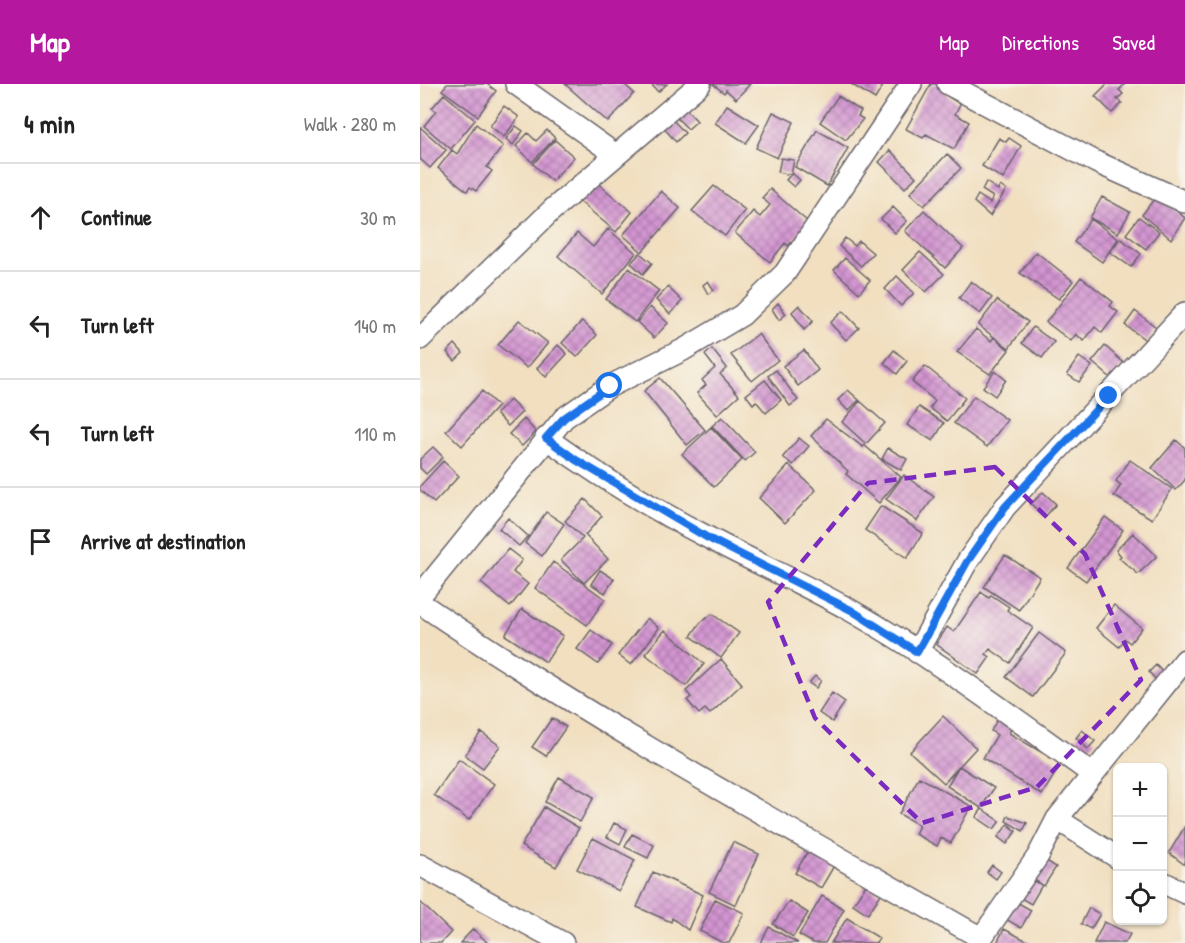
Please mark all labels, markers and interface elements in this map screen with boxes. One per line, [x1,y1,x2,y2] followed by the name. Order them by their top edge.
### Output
[30,23,70,61] text: Map
[939,28,969,57] text: Map
[1002,28,1079,57] text: Directions
[1112,28,1155,57] text: Saved
[24,106,75,141] text: 4 min
[304,110,396,137] text: Walk · 280 m
[24,201,57,234] icon: ahead
[81,202,152,232] text: Continue
[360,204,396,231] text: 30 m
[24,309,57,342] icon: left
[81,310,154,340] text: Turn left
[354,312,396,339] text: 140 m
[596,372,622,398] route start
[1095,382,1121,408] route end
[24,417,57,450] icon: left
[81,418,154,448] text: Turn left
[354,420,396,447] text: 110 m
[24,525,57,558] icon: arrive
[81,526,246,556] text: Arrive at destination
[1113,763,1167,925] map controls
[1113,763,1167,817] button: +
[1113,817,1167,871] button: −
[1113,871,1167,925] button: locate

